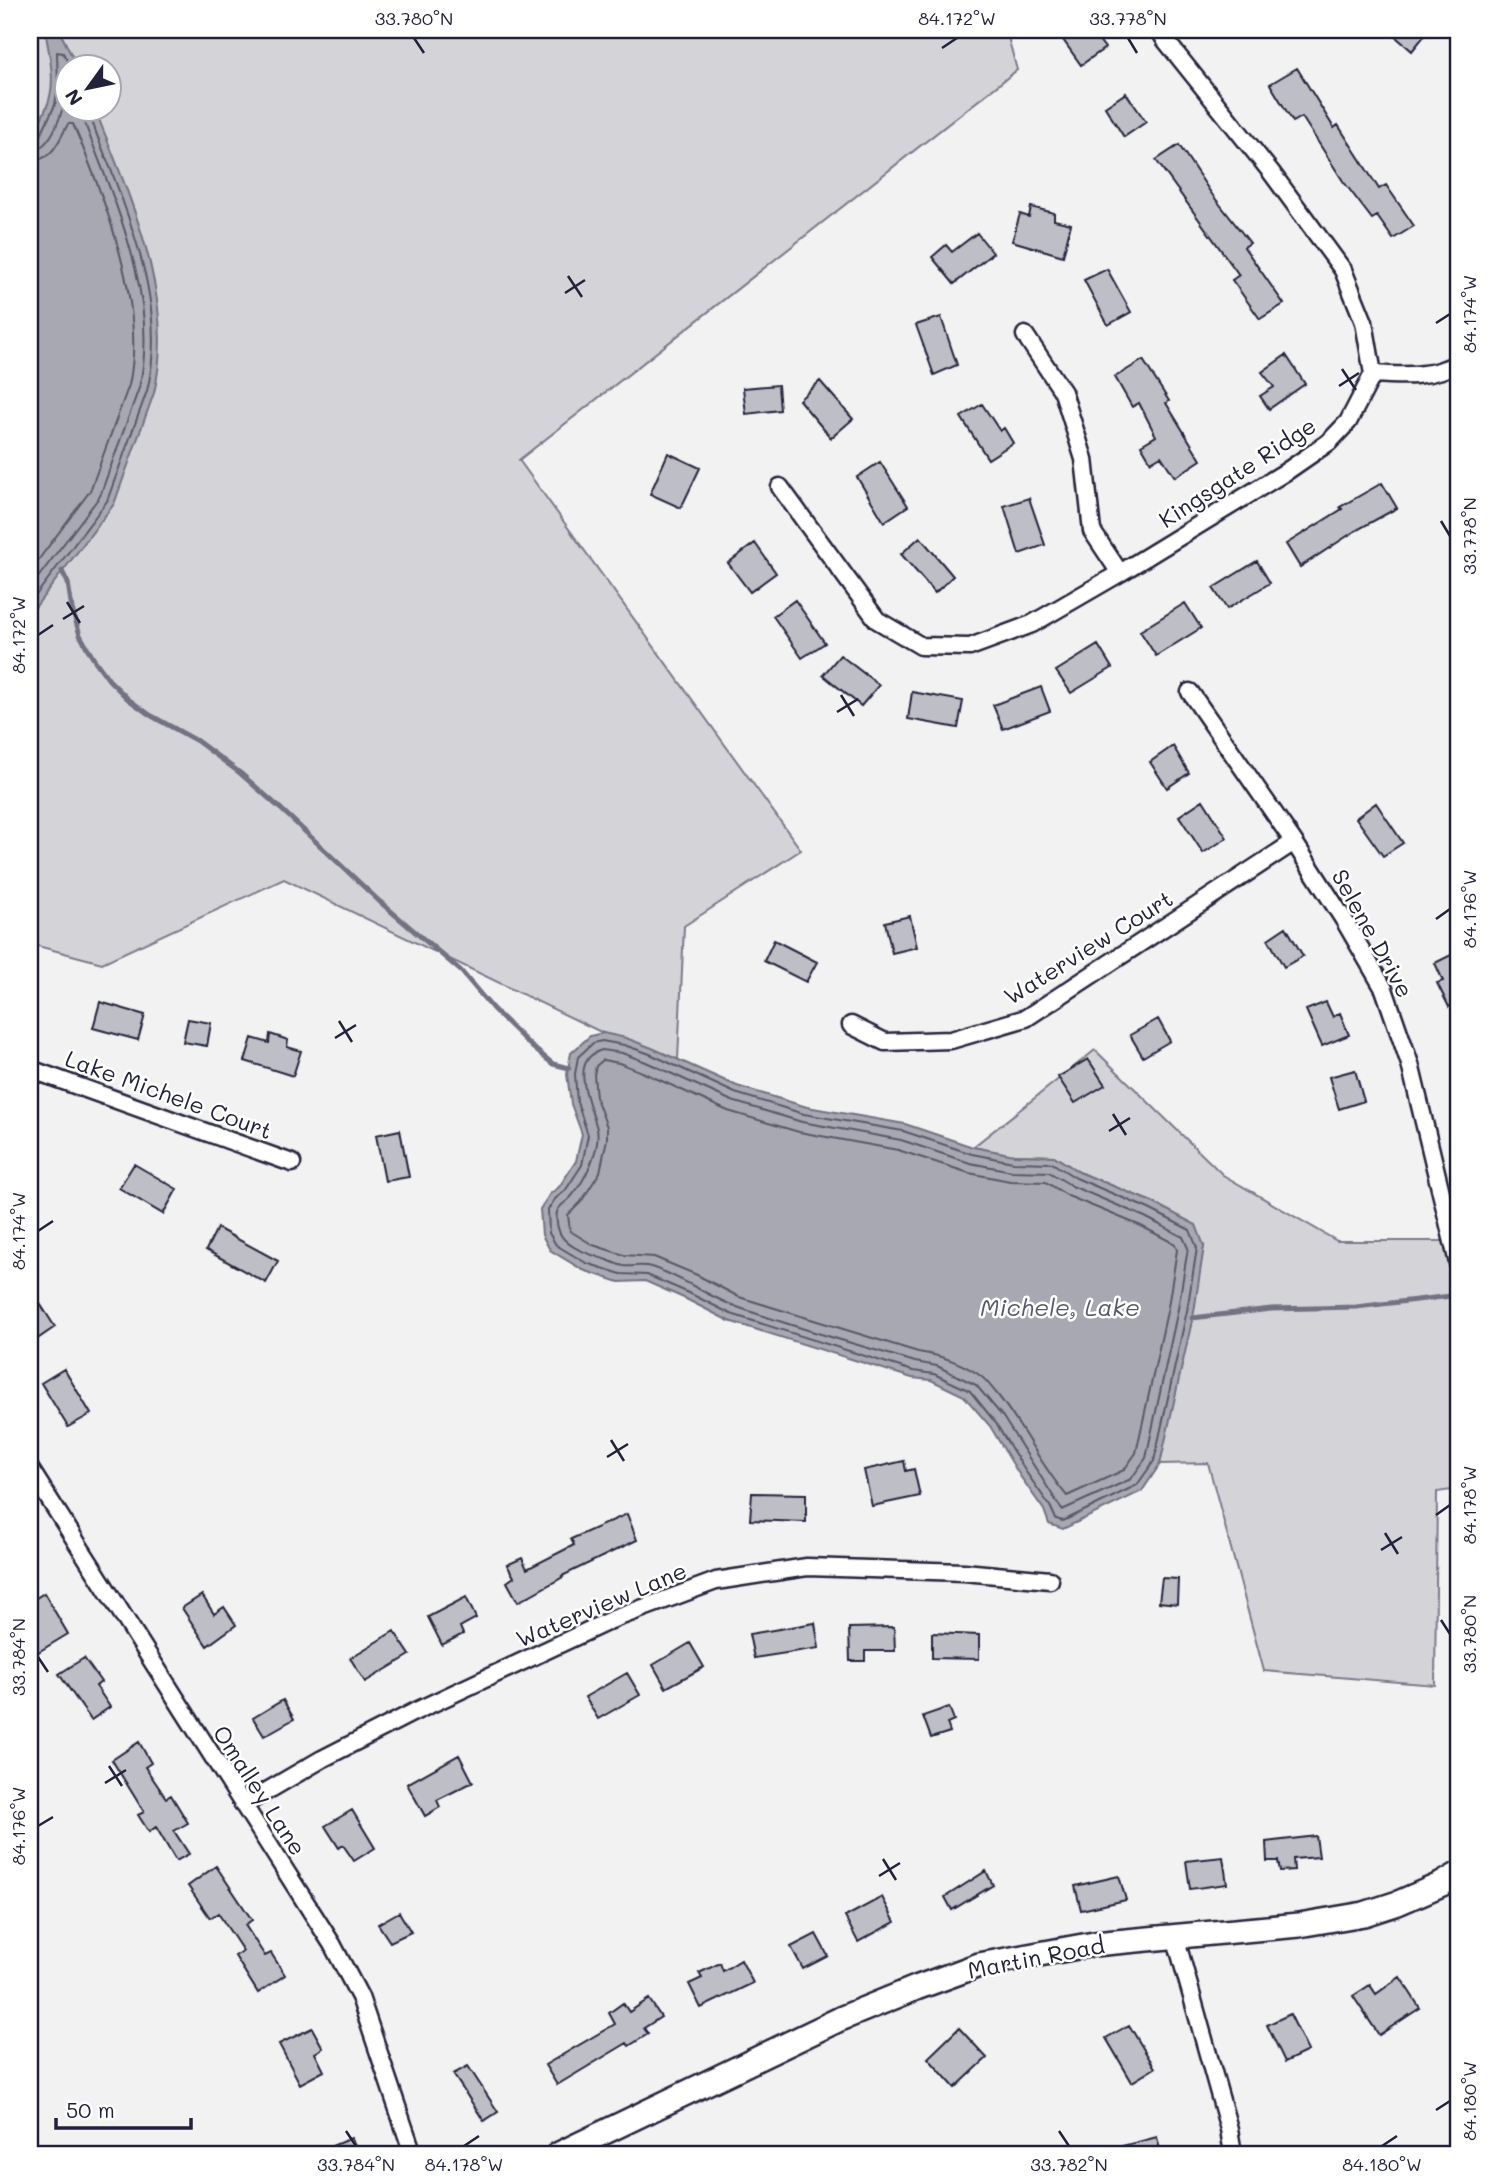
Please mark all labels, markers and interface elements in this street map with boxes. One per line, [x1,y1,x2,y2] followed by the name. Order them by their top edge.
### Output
[375,6,453,30] text: 33.780°N
[918,6,996,30] text: 84.172°W
[1089,6,1167,30] text: 33.778°N
[52,52,122,122] north arrow
[59,85,88,110] text: N
[1457,275,1481,353] text: 84.174°W
[1153,410,1321,534] street label: Kingsgate Ridge
[1457,497,1481,575] text: 33.778°N
[6,596,30,674] text: 84.172°W
[1325,863,1421,1003] street label: Selene Drive
[1457,870,1481,948] text: 84.176°W
[998,883,1178,1011] street label: Waterview Court
[61,1043,277,1145] street label: Lake Michele Court
[6,1192,30,1270] text: 84.174°W
[980,1291,1140,1322] water label: Michele, Lake
[1457,1466,1481,1544] text: 84.178°W
[511,1555,691,1653] street label: Waterview Lane
[1457,1595,1481,1673] text: 33.780°N
[6,1618,30,1696] text: 33.784°N
[207,1719,313,1861] street label: Omalley Lane
[6,1787,30,1865] text: 84.176°W
[965,1929,1107,1985] street label: Martin Road
[1457,2061,1481,2141] text: 84.180°W
[56,2086,191,2130] scale bar
[66,2096,115,2123] text: 50 m
[317,2152,395,2176] text: 33.784°N
[425,2152,503,2176] text: 84.178°W
[1030,2152,1108,2176] text: 33.782°N
[1342,2152,1422,2176] text: 84.180°W

